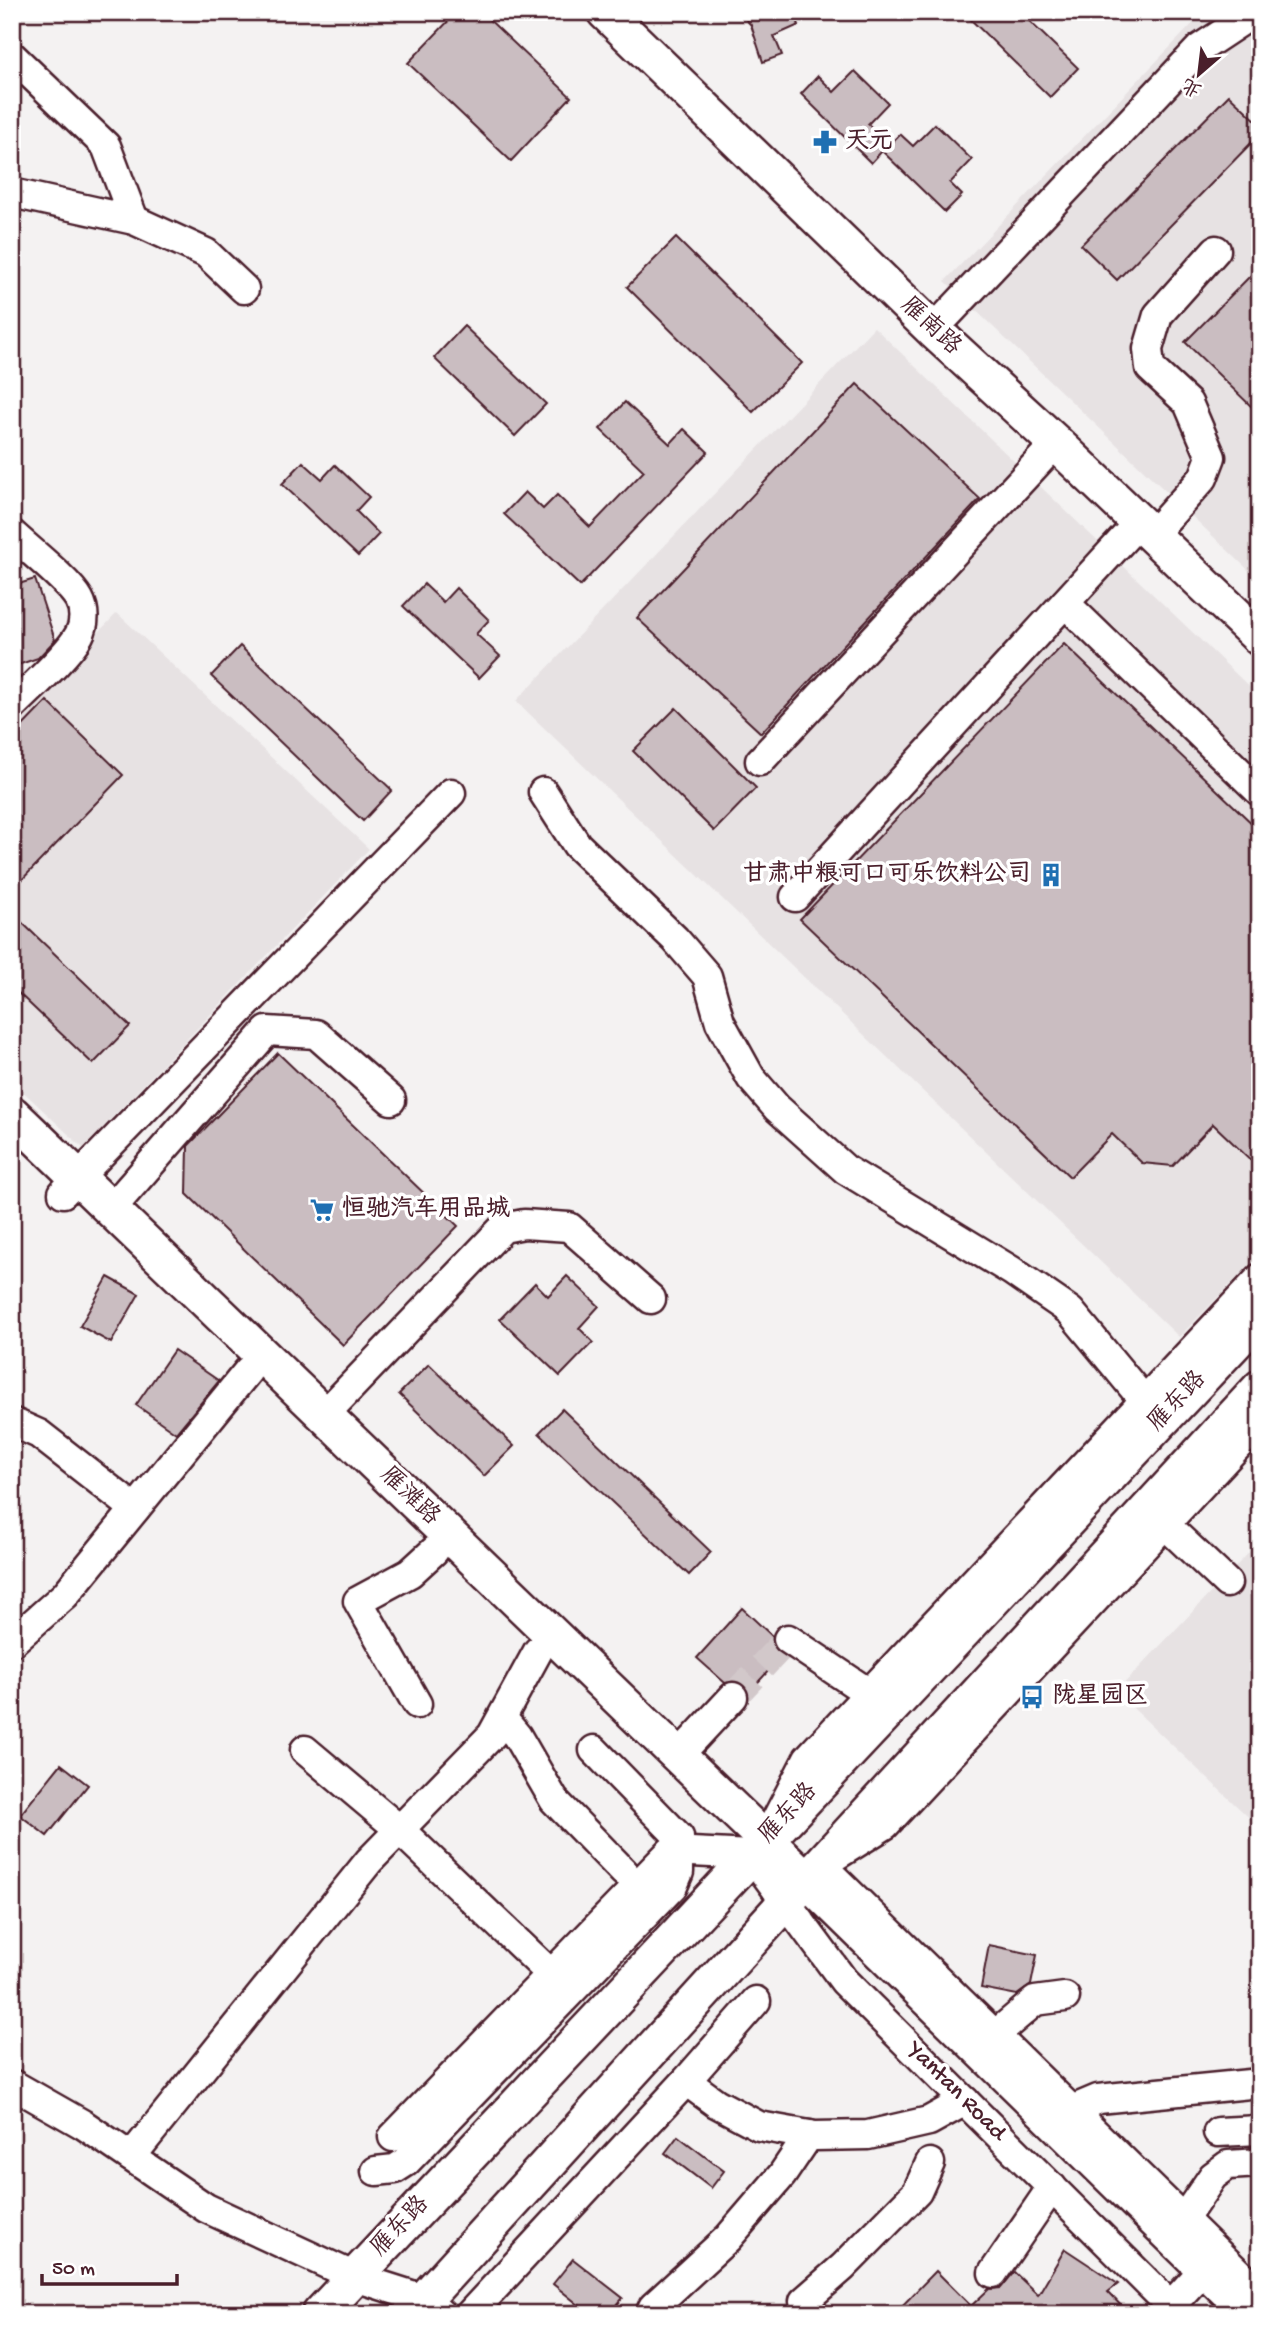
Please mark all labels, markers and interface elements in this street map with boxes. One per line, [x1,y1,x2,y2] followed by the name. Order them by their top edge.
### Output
[1164,38,1234,108] north arrow
[1179,71,1206,101] text: 北
[811,128,839,156] pharmacy icon: 天元
[845,128,893,157] place label: 天元
[894,290,968,362] street label: 雁南路
[743,859,1031,890] place label: 甘肃中粮可口可乐饮料公司
[1037,861,1065,889] building icon: 甘肃中粮可口可乐饮料公司
[342,1195,510,1225] place label: 恒驰汽车用品城
[308,1196,336,1224] supermarket icon: 恒驰汽车用品城
[1141,1364,1213,1438] street label: 雁东路
[373,1460,446,1532] street label: 雁滩路
[1052,1682,1148,1712] place label: 陇星园区
[1018,1683,1046,1711] bus stop icon: 陇星园区
[752,1776,824,1850] street label: 雁东路
[899,2035,1013,2149] street label: Yantan Road
[364,2189,436,2263] street label: 雁东路
[42,2242,177,2286] scale bar
[52,2258,95,2283] text: 50 m

